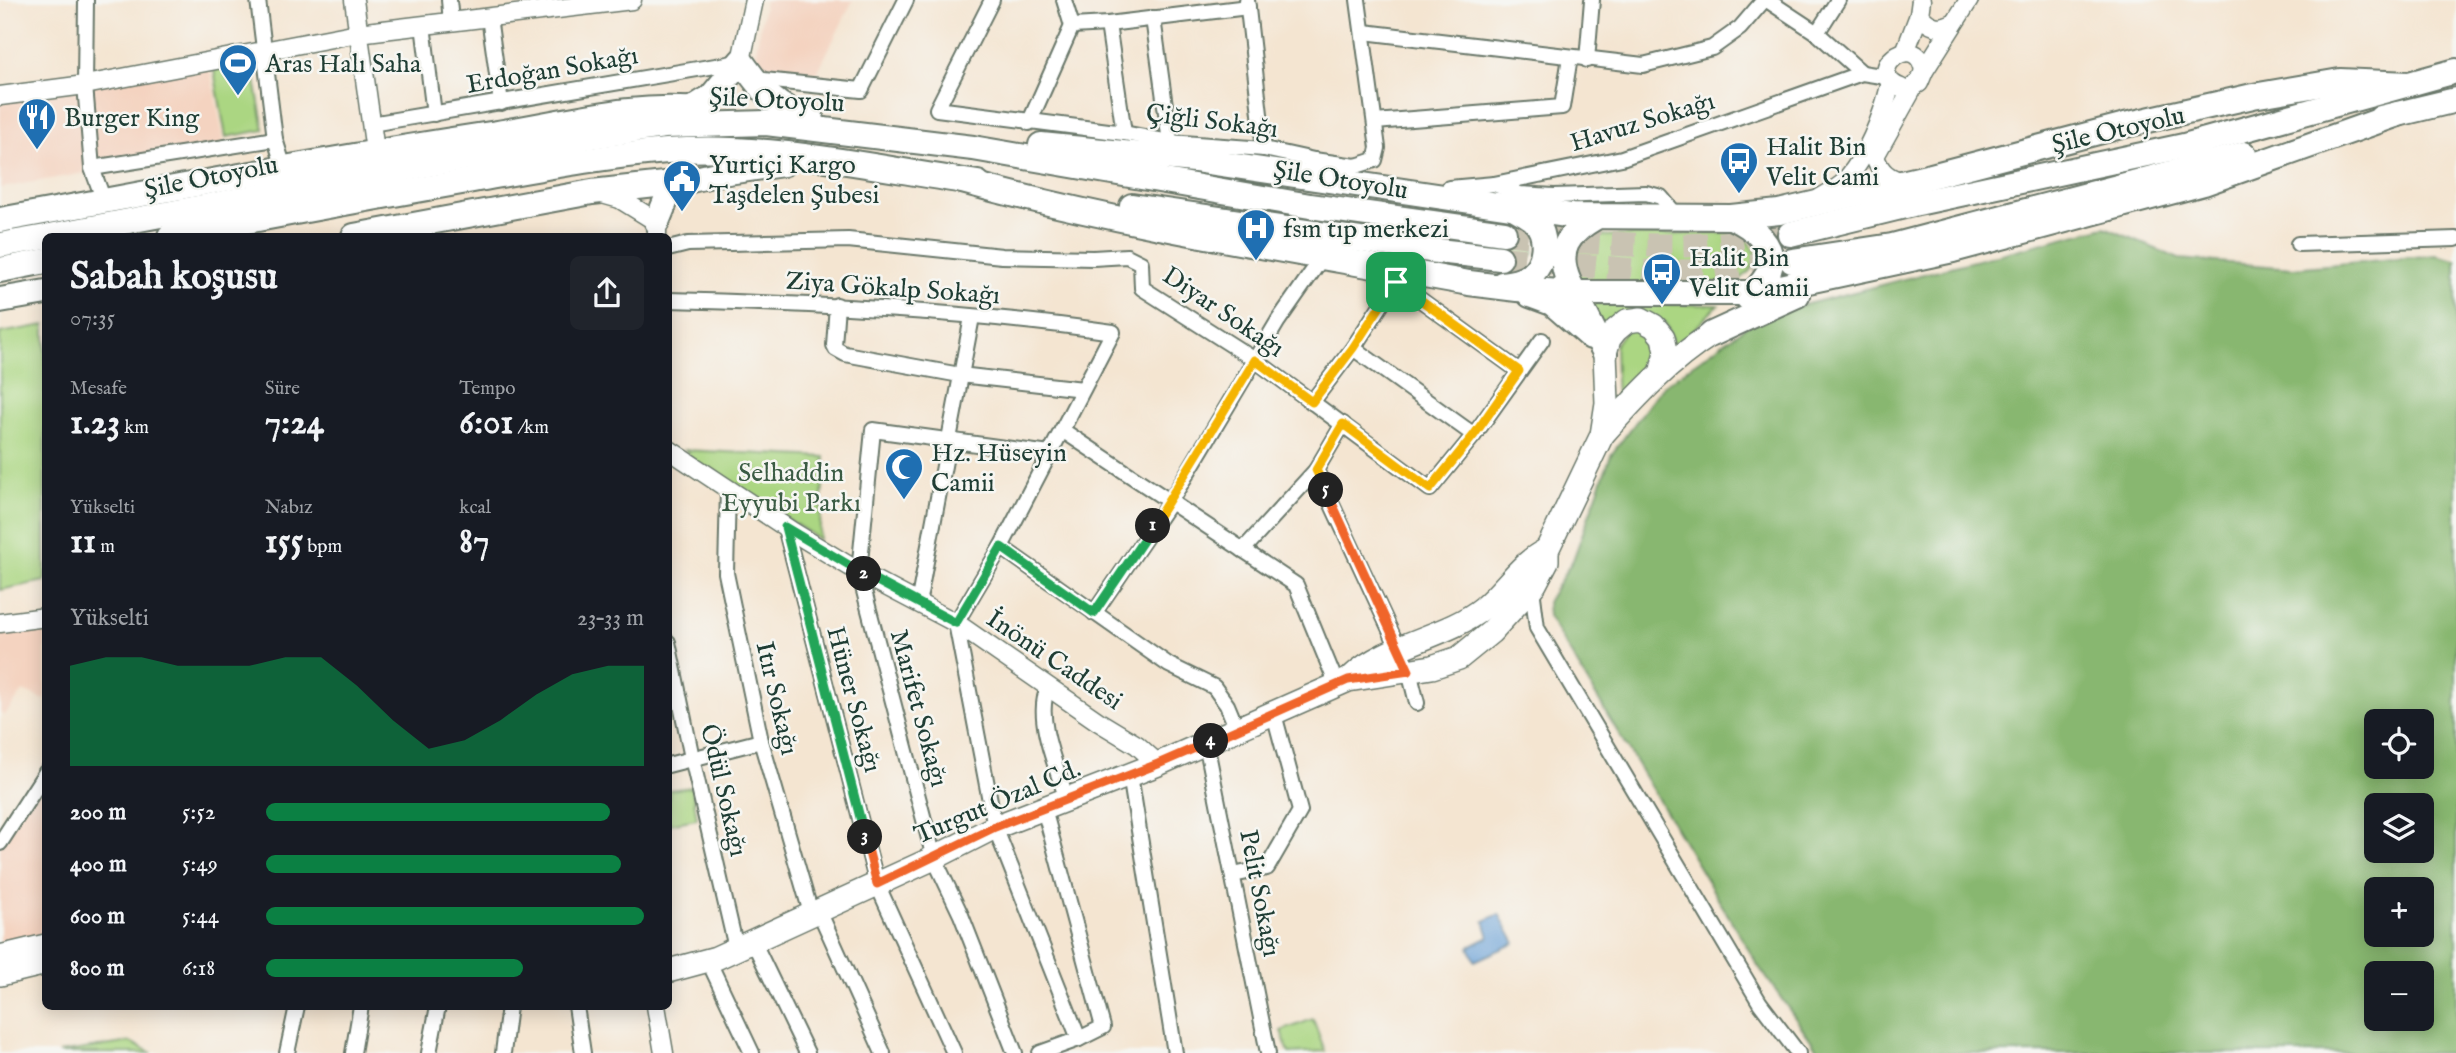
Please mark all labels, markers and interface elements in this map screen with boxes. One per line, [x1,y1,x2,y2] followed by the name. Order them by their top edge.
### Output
[464,39,641,102] street label: Erdoğan Sokağı
[217,42,259,97] sports icon: Aras Halı Saha
[264,48,422,81] place label: Aras Halı Saha
[708,80,846,121] street label: Şile Otoyolu
[1566,85,1719,160] street label: Havuz Sokağı
[16,96,58,151] restaurant icon: Burger King
[1144,97,1280,146] street label: Çiğli Sokağı
[2048,99,2188,162] street label: Şile Otoyolu
[64,102,200,135] place label: Burger King
[1765,131,1879,194] place label: Halit Bin Velit Cami
[1718,140,1760,195] bus stop icon: Halit Bin Velit Cami
[142,148,281,207] street label: Şile Otoyolu
[709,149,879,212] place label: Yurtiçi Kargo Taşdelen Şubesi
[1271,154,1410,207] street label: Şile Otoyolu
[661,158,703,213] public building icon: Yurtiçi Kargo Taşdelen Şubesi
[1235,207,1277,262] hospital icon: fsm tıp merkezi
[1283,213,1449,246] place label: fsm tıp merkezi
[1688,242,1809,305] place label: Halit Bin Velit Camii
[1641,251,1683,306] bus stop icon: Halit Bin Velit Camii
[1366,252,1426,312] pin
[70,254,278,302] text: Sabah koşusu
[570,256,644,330] button: share
[1156,259,1291,365] street label: Diyar Sokağı
[1377,263,1415,301] icon: arrive
[785,265,1001,312] street label: Ziya Gökalp Sokağı
[70,304,115,333] text: 07:35
[70,377,127,401] text: Mesafe
[265,377,300,401] text: Süre
[459,377,515,401] text: Tempo
[70,401,120,446] text: 1.23
[265,401,324,446] text: 7:24
[459,401,513,446] text: 6:01
[120,416,149,440] text: km
[513,416,549,440] text: /km
[931,437,1067,500] place label: Hz. Hüseyin Camii
[883,446,925,501] mosque icon: Hz. Hüseyin Camii
[721,457,861,520] park label: Selhaddin Eyyubi Parkı
[1308,472,1344,508] pin: 5
[1322,477,1329,501] text: 5
[70,496,135,520] text: Yükselti
[265,496,313,520] text: Nabız
[459,496,491,520] text: kcal
[1136,508,1170,544] pin: 1
[1149,513,1156,537] text: 1
[70,520,96,565] text: 11
[265,520,303,565] text: 155
[459,520,489,565] text: 87
[96,535,115,559] text: m
[303,535,342,559] text: bpm
[846,556,882,592] pin: 2
[859,561,868,585] text: 2
[980,603,1129,718] street label: İnönü Caddesi
[70,604,149,633] text: Yükselti
[577,604,644,633] text: 23–33 m
[818,623,889,776] street label: Hüner Sokağı
[882,626,955,791] street label: Marifet Sokağı
[747,638,806,758] street label: Itır Sokağı
[2364,709,2434,1031] map controls
[2364,709,2434,779] button: locate
[692,721,755,860] street label: Ödül Sokağı
[1194,724,1228,758] pin: 4
[1206,728,1215,752] text: 4
[909,752,1086,852] street label: Turgut Özal Cd.
[2364,793,2434,863] button: layers
[70,798,126,827] text: 200 m
[182,798,215,827] text: 5:52
[848,820,882,854] pin: 3
[861,824,868,848] text: 3
[1231,827,1288,960] street label: Pelit Sokağı
[70,850,127,879] text: 400 m
[182,850,218,879] text: 5:49
[2364,877,2434,947] button: +
[70,902,125,931] text: 600 m
[182,902,219,931] text: 5:44
[70,954,124,983] text: 800 m
[182,954,215,983] text: 6:18
[2364,961,2434,1031] button: −

